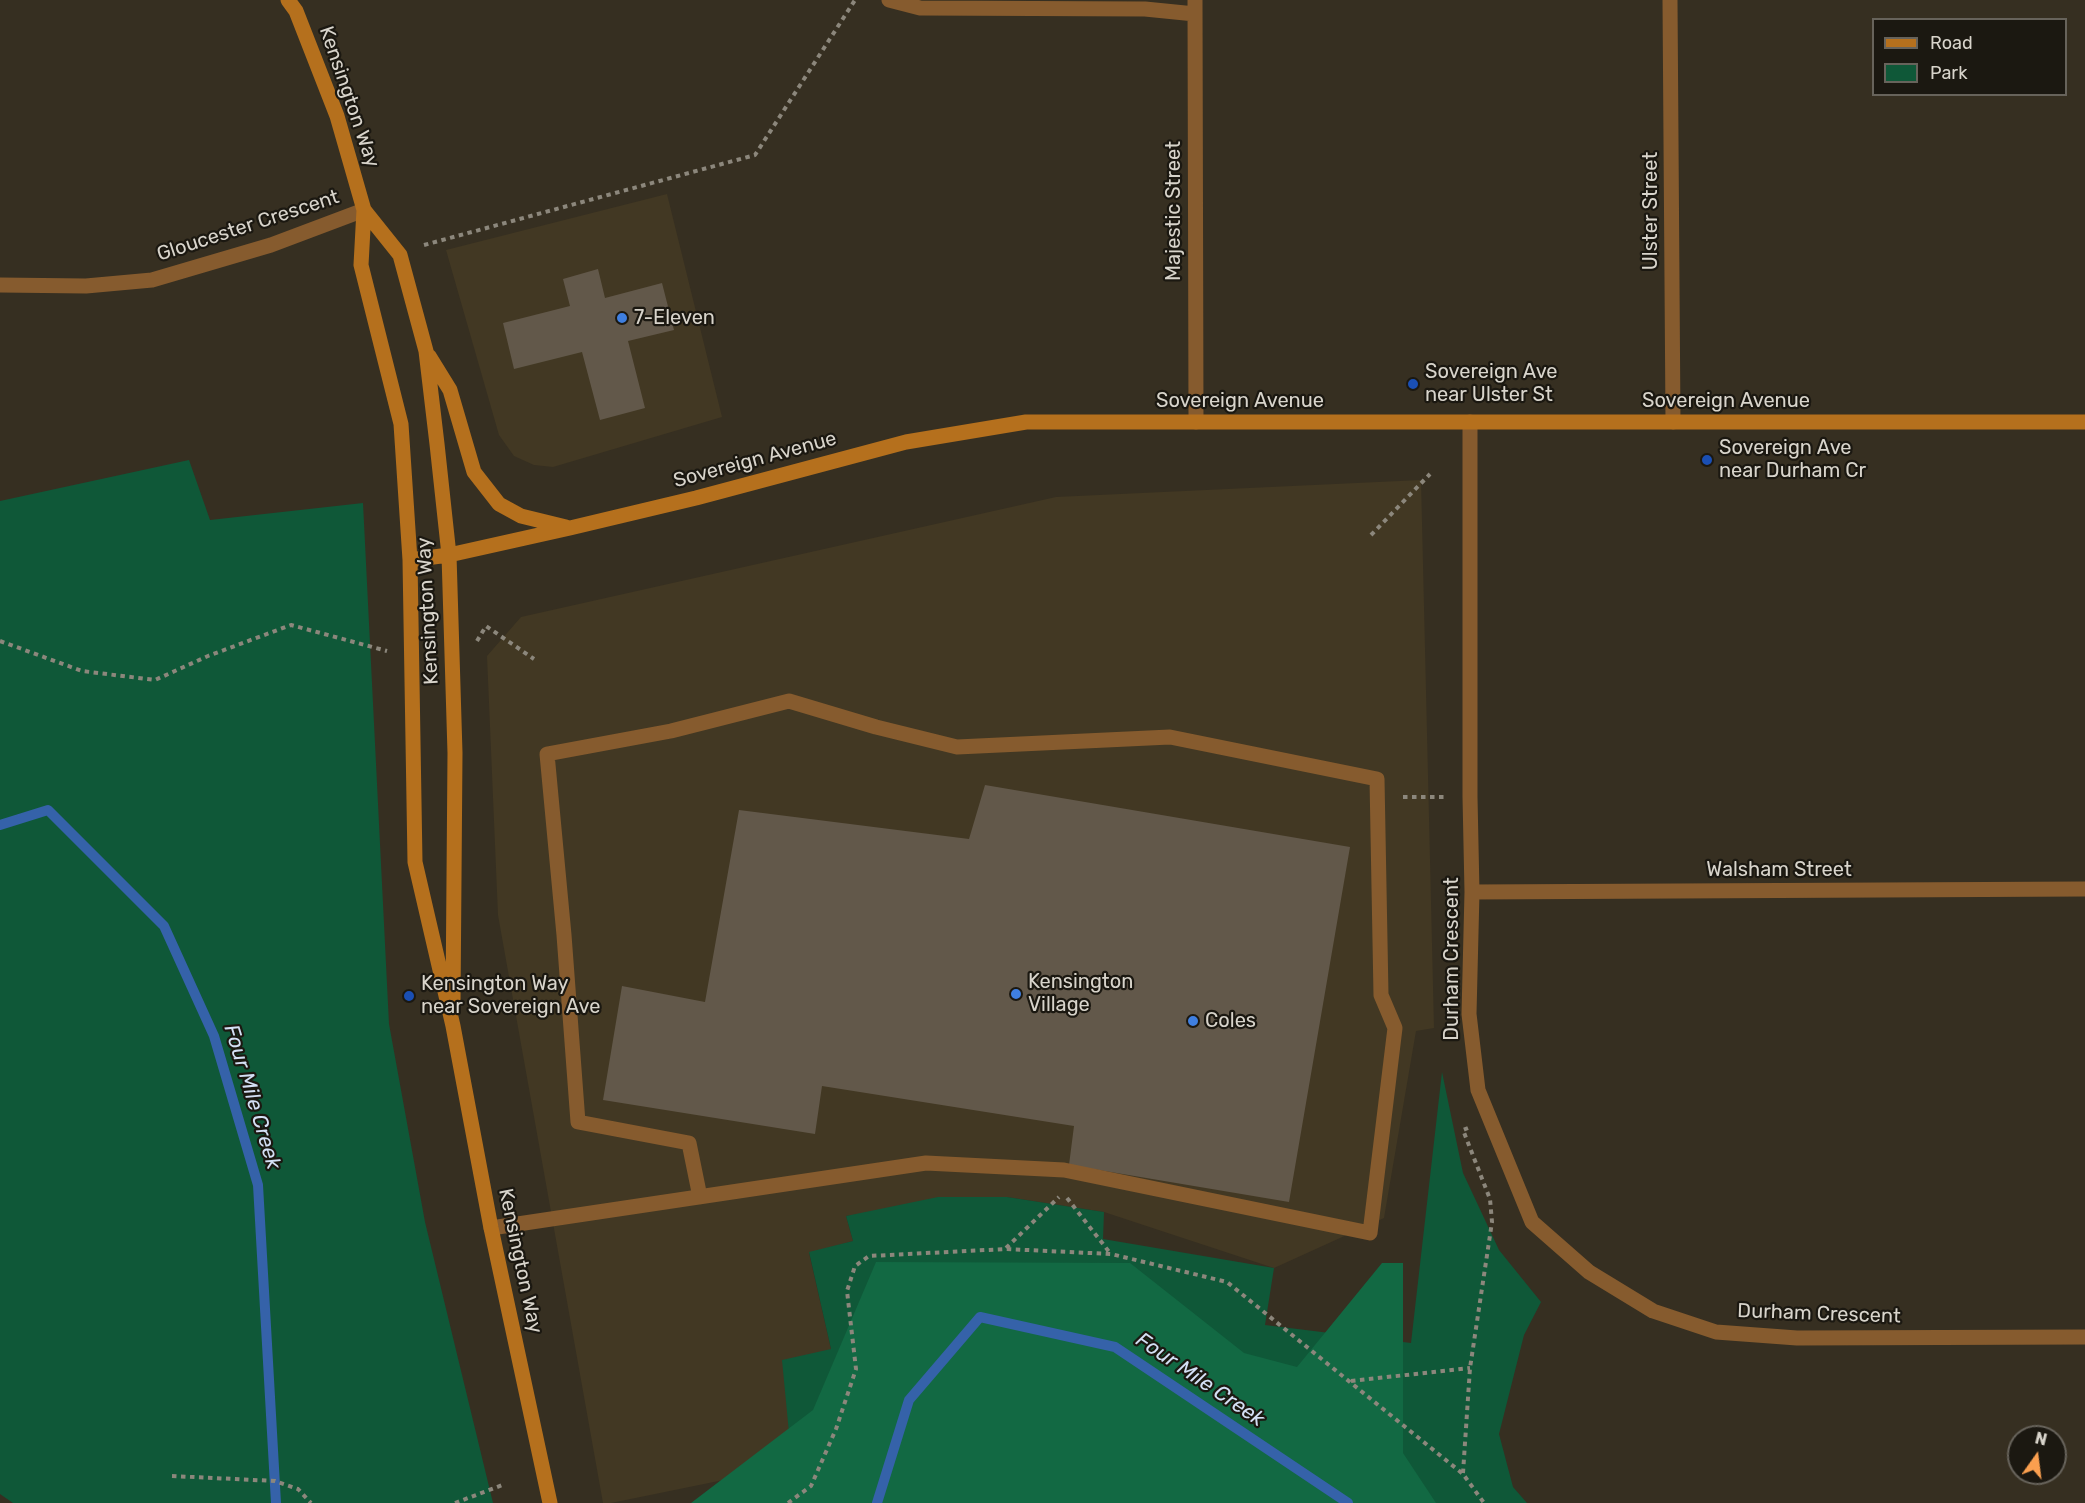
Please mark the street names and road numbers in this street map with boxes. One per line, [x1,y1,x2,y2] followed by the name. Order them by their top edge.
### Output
[314,23,384,171] street label: Kensington Way
[1162,141,1186,281] street label: Majestic Street
[1639,152,1663,270] street label: Ulster Street
[154,185,342,267] street label: Gloucester Crescent
[1156,389,1324,413] street label: Sovereign Avenue
[1642,389,1810,413] street label: Sovereign Avenue
[671,427,839,493] street label: Sovereign Avenue
[412,537,444,685] street label: Kensington Way
[1706,858,1852,882] street label: Walsham Street
[1440,877,1464,1041] street label: Durham Crescent
[493,1186,547,1336] street label: Kensington Way
[1737,1299,1901,1329] street label: Durham Crescent

